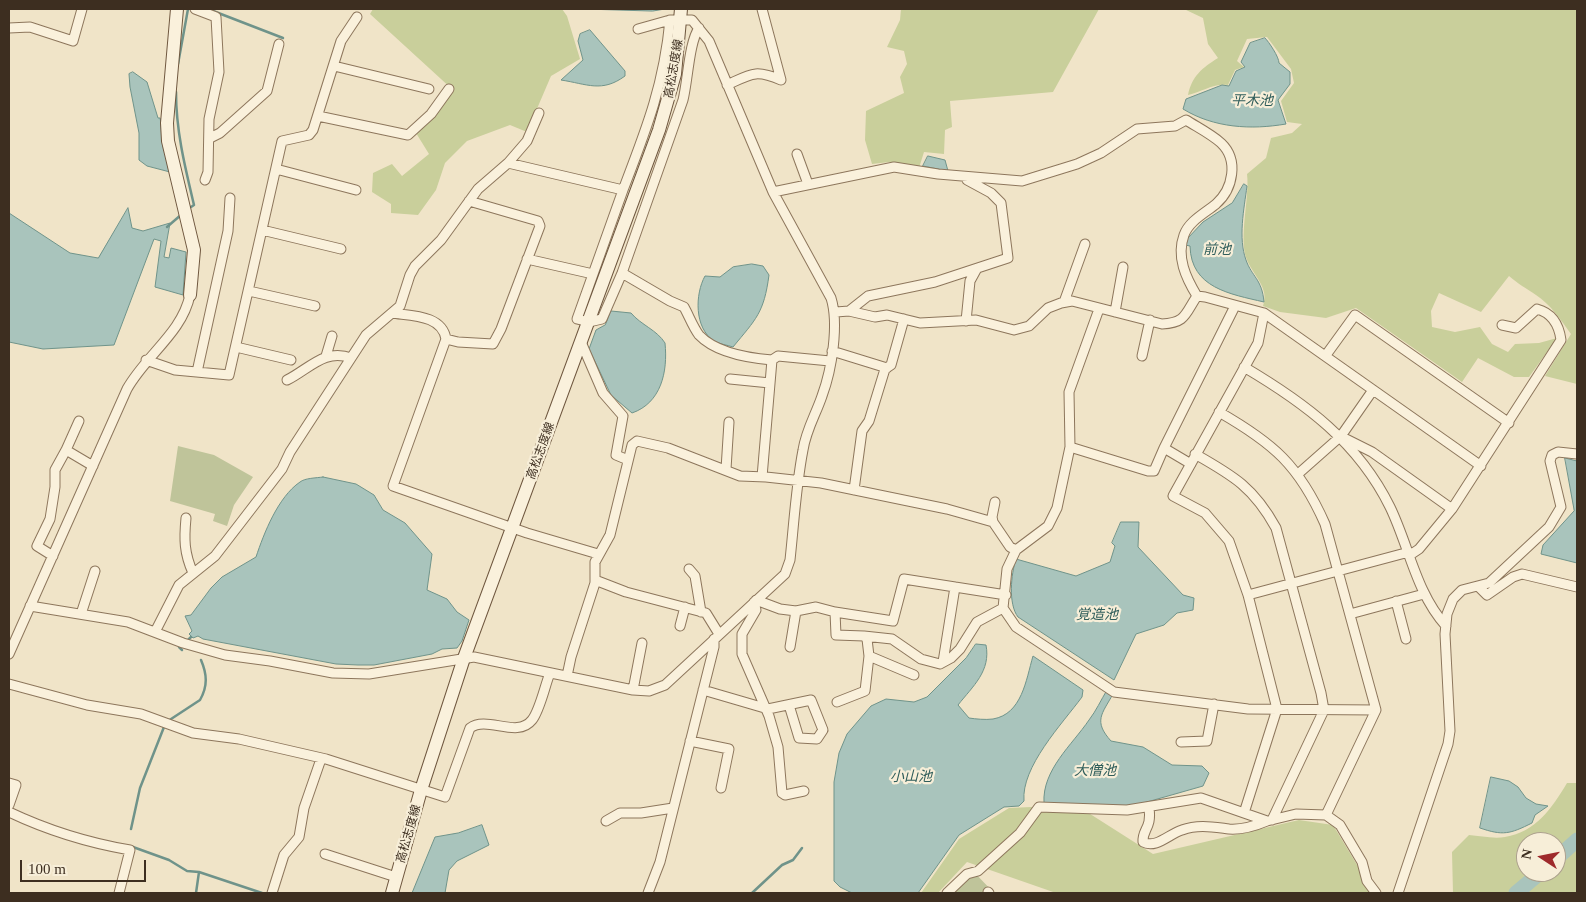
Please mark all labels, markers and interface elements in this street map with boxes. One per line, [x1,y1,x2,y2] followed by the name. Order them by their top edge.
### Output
[662,38,686,100] street label: 高松志度線
[1231,93,1273,109] water label: 平木池
[1203,242,1231,258] water label: 前池
[524,420,558,482] street label: 高松志度線
[1076,607,1118,623] water label: 覚造池
[1074,763,1116,779] water label: 大僧池
[890,769,932,785] water label: 小山池
[394,803,424,865] street label: 高松志度線
[1516,832,1566,882] north arrow
[1518,848,1535,861] text: N
[22,850,149,882] scale bar
[28,861,66,877] text: 100 m

